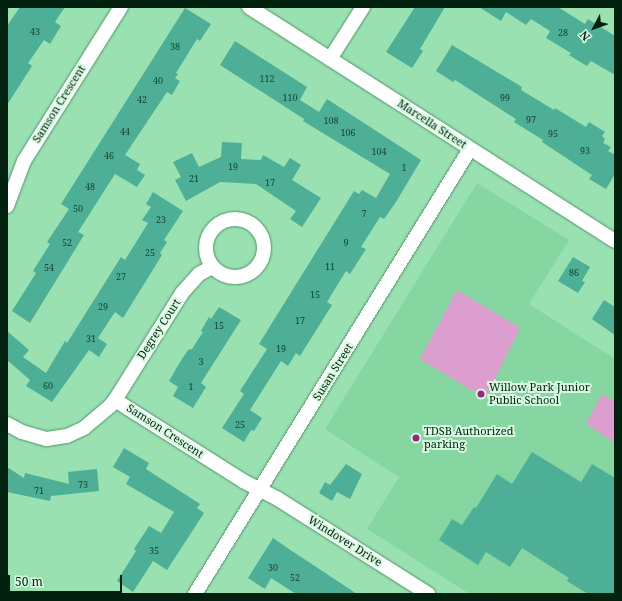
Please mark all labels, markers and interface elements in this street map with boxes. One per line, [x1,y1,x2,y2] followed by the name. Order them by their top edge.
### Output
[574,8,614,48] north arrow
[30,27,40,37] house number: 43
[558,28,568,38] house number: 28
[576,28,593,44] text: N
[170,42,180,52] house number: 38
[30,63,88,145] street label: Samson Crescent
[259,74,275,84] house number: 112
[153,76,163,86] house number: 40
[282,93,298,103] house number: 110
[500,93,510,103] house number: 99
[137,95,147,105] house number: 42
[395,97,469,151] street label: Marcella Street
[526,115,536,125] house number: 97
[323,116,339,126] house number: 108
[120,127,130,137] house number: 44
[340,128,356,138] house number: 106
[548,129,558,139] house number: 95
[580,146,590,156] house number: 93
[371,147,387,157] house number: 104
[104,151,114,161] house number: 46
[228,162,238,172] house number: 19
[401,163,407,173] house number: 1
[189,174,199,184] house number: 21
[265,178,275,188] house number: 17
[85,182,95,192] house number: 48
[73,204,83,214] house number: 50
[361,209,367,219] house number: 7
[156,215,166,225] house number: 23
[62,238,72,248] house number: 52
[343,238,349,248] house number: 9
[145,248,155,258] house number: 25
[325,262,335,272] house number: 11
[44,263,54,273] house number: 54
[569,268,579,278] house number: 86
[116,272,126,282] house number: 27
[310,290,320,300] house number: 15
[135,296,183,362] street label: Degrey Court
[98,302,108,312] house number: 29
[295,316,305,326] house number: 17
[214,321,224,331] house number: 15
[86,334,96,344] house number: 31
[310,341,356,403] street label: Susan Street
[276,344,286,354] house number: 19
[198,357,204,367] house number: 3
[43,381,53,391] house number: 60
[489,381,590,407] place label: Willow Park Junior Public School
[188,382,194,392] house number: 1
[476,389,486,399] marker: Willow Park Junior Public School
[124,401,206,461] street label: Samson Crescent
[235,420,245,430] house number: 25
[424,425,513,451] place label: TDSB Authorized parking
[411,433,421,443] marker: TDSB Authorized parking
[78,480,88,490] house number: 73
[34,486,44,496] house number: 71
[306,513,384,569] street label: Windover Drive
[149,546,159,556] house number: 35
[268,563,278,573] house number: 30
[10,567,124,593] scale bar
[15,573,43,590] text: 50 m
[290,573,300,583] house number: 52

